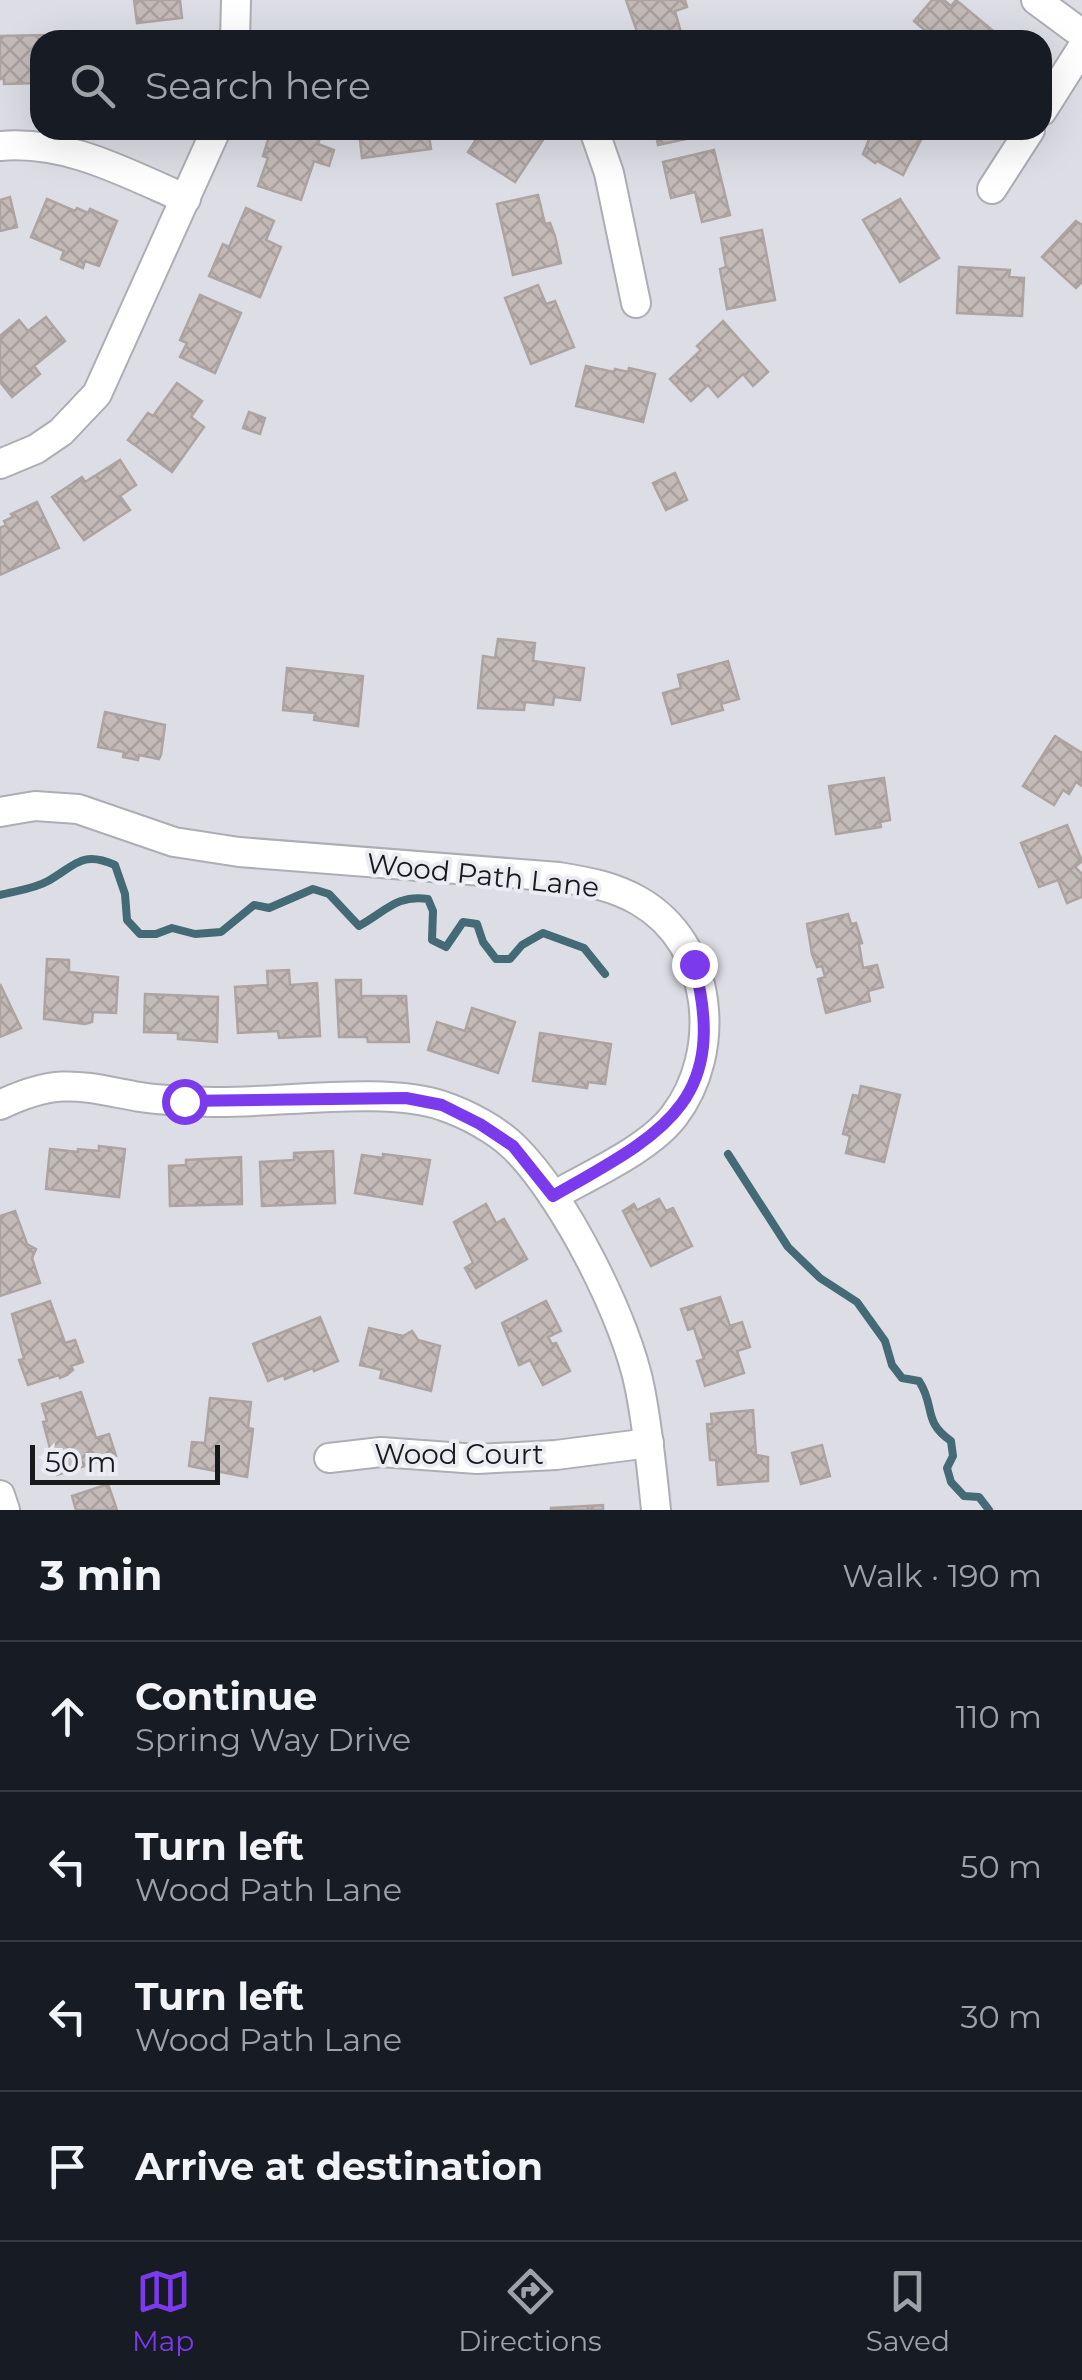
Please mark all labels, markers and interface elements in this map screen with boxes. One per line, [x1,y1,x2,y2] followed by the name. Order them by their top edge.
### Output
[30,30,1052,140] search box
[65,58,120,113] icon: search
[145,62,371,109] text: Search here
[365,846,601,904] street label: Wood Path Lane
[672,942,718,988] route end
[162,1079,208,1125] route start
[374,1437,544,1471] street label: Wood Court
[30,1440,220,1484] scale bar
[45,1445,116,1479] text: 50 m
[40,1549,162,1601] text: 3 min
[842,1556,1042,1595] text: Walk · 190 m
[135,1673,317,1720] text: Continue
[40,1689,95,1744] icon: ahead
[955,1697,1042,1736] text: 110 m
[135,1720,411,1759] text: Spring Way Drive
[135,1823,304,1870] text: Turn left
[40,1839,95,1894] icon: left
[960,1847,1042,1886] text: 50 m
[135,1870,402,1909] text: Wood Path Lane
[135,1973,304,2020] text: Turn left
[40,1989,95,2044] icon: left
[960,1997,1042,2036] text: 30 m
[135,2020,402,2059] text: Wood Path Lane
[40,2139,95,2194] icon: arrive
[135,2143,543,2190] text: Arrive at destination
[132,2264,194,2358] tab: Map
[458,2264,602,2358] tab: Directions
[866,2264,950,2358] tab: Saved

